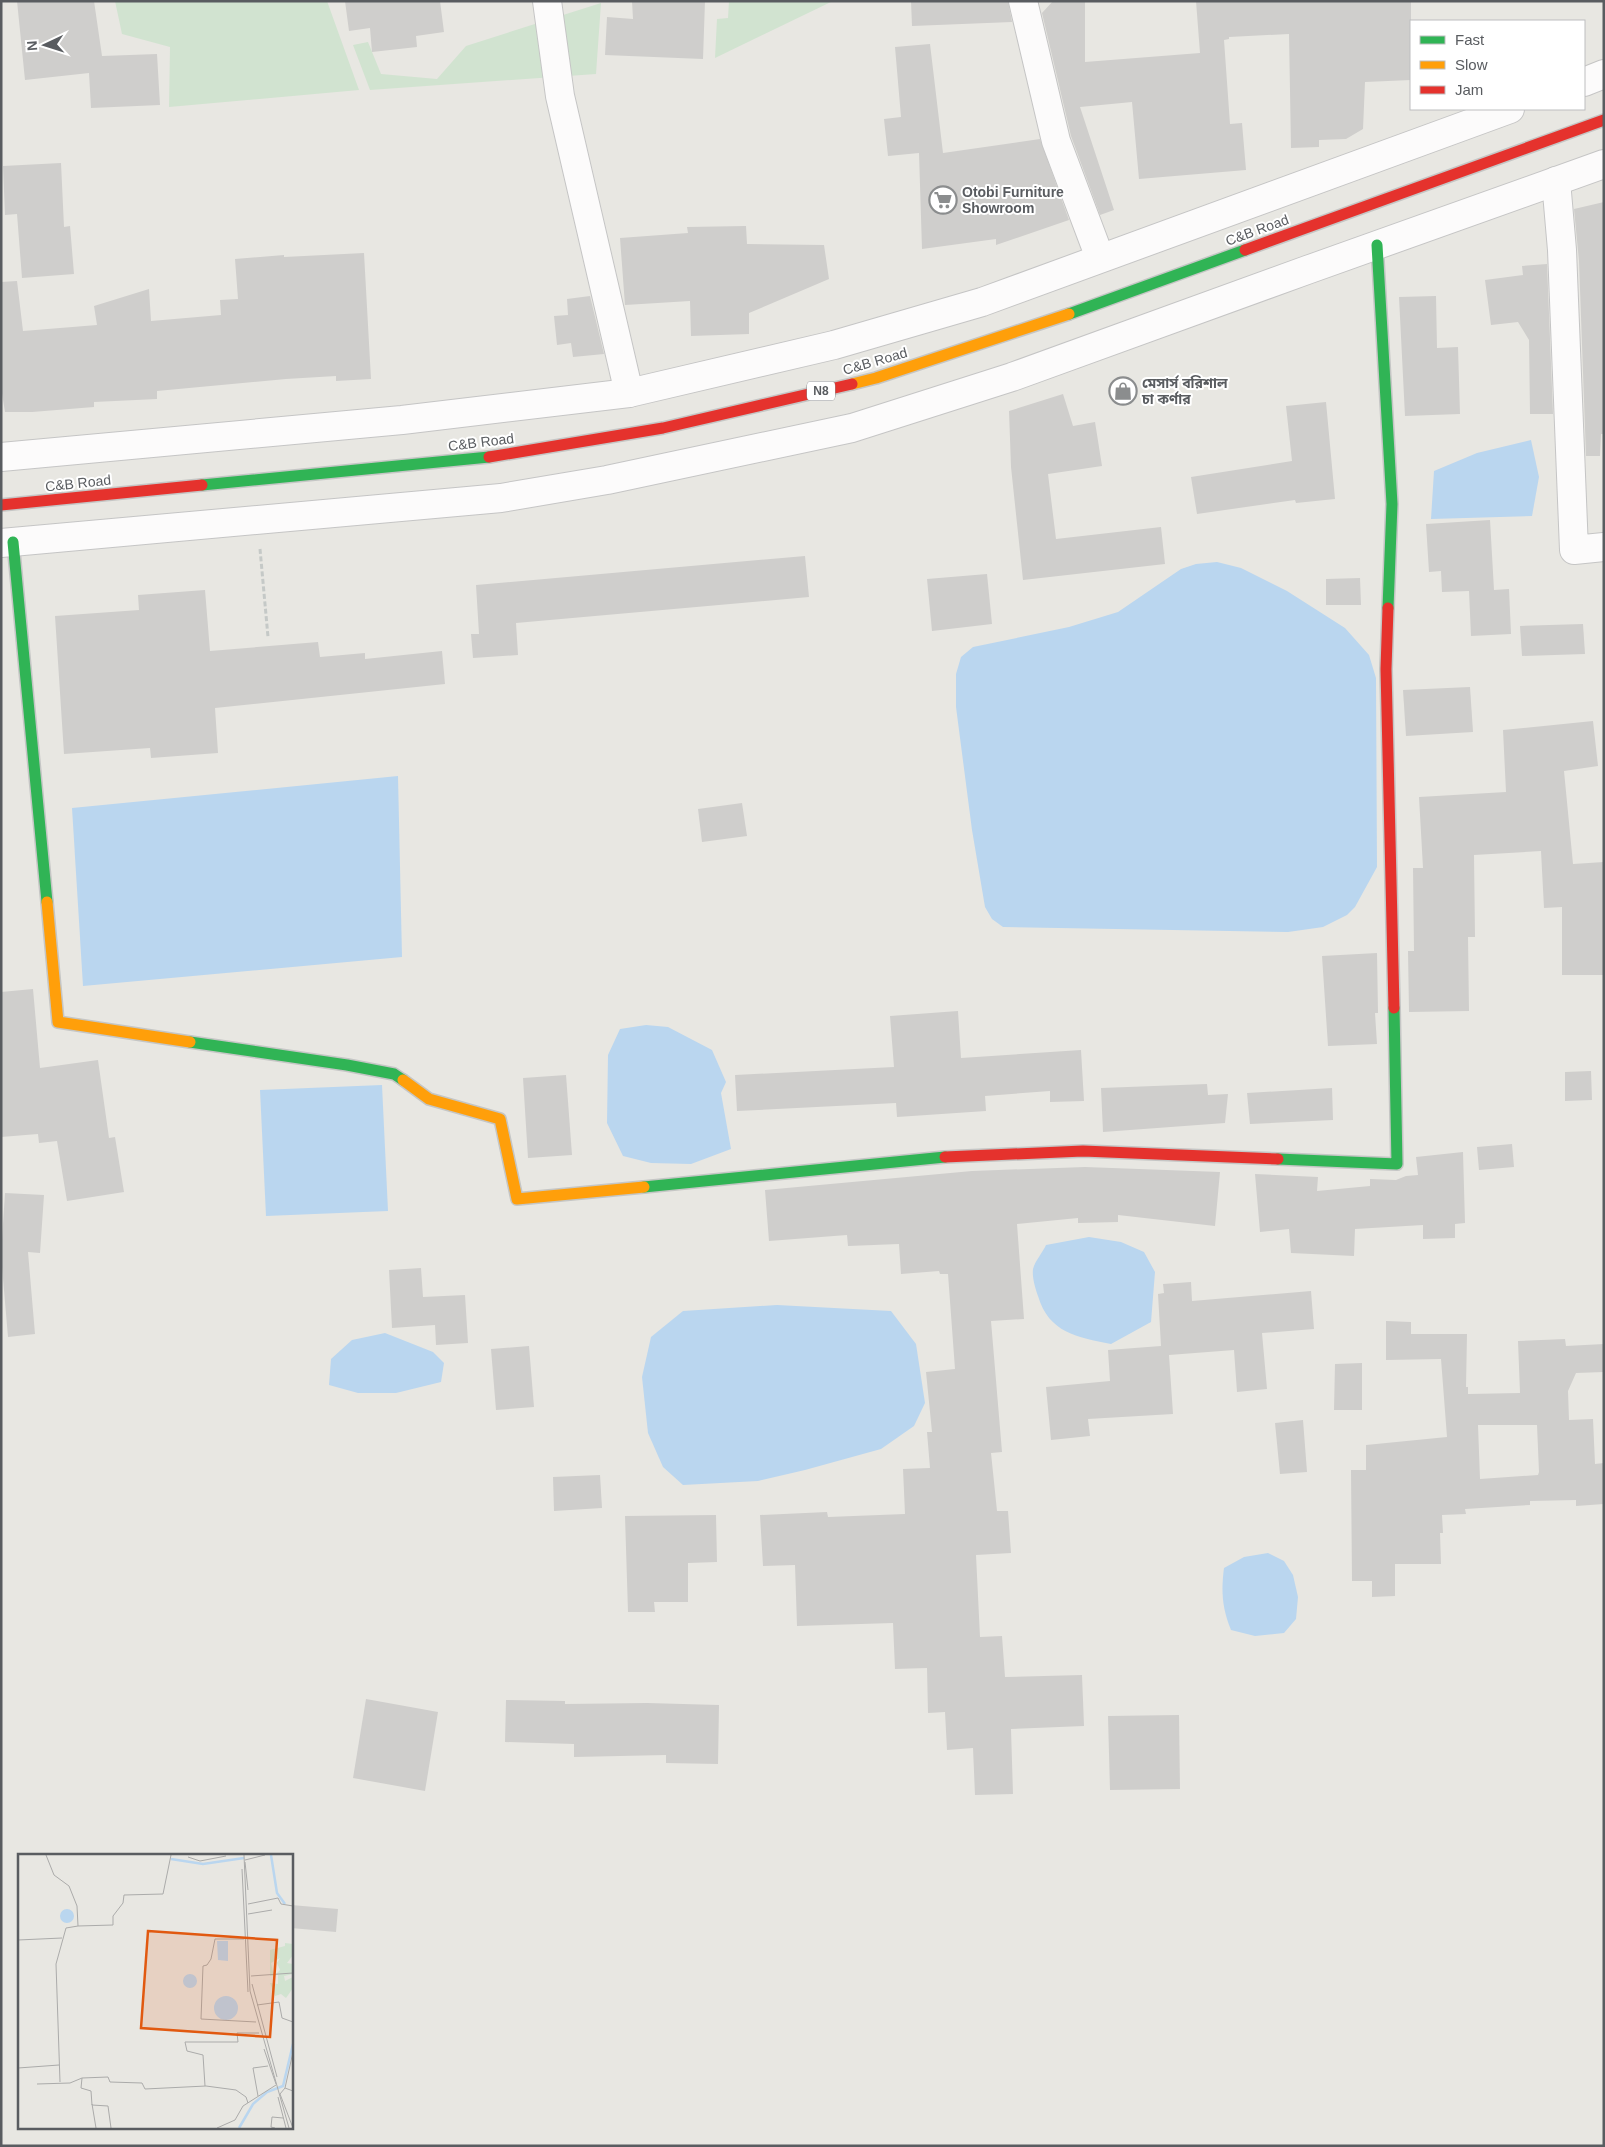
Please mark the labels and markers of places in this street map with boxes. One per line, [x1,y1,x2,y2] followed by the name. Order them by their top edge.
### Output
[962,184,1064,216] place label: Otobi Furniture Showroom
[928,185,958,215] supermarket icon: Otobi Furniture Showroom
[1141,374,1228,407] place label: মেসার্স বরিশাল চা কর্ণার
[1108,376,1138,406] shop icon: মেসার্স বরিশাল চা কর্ণার

